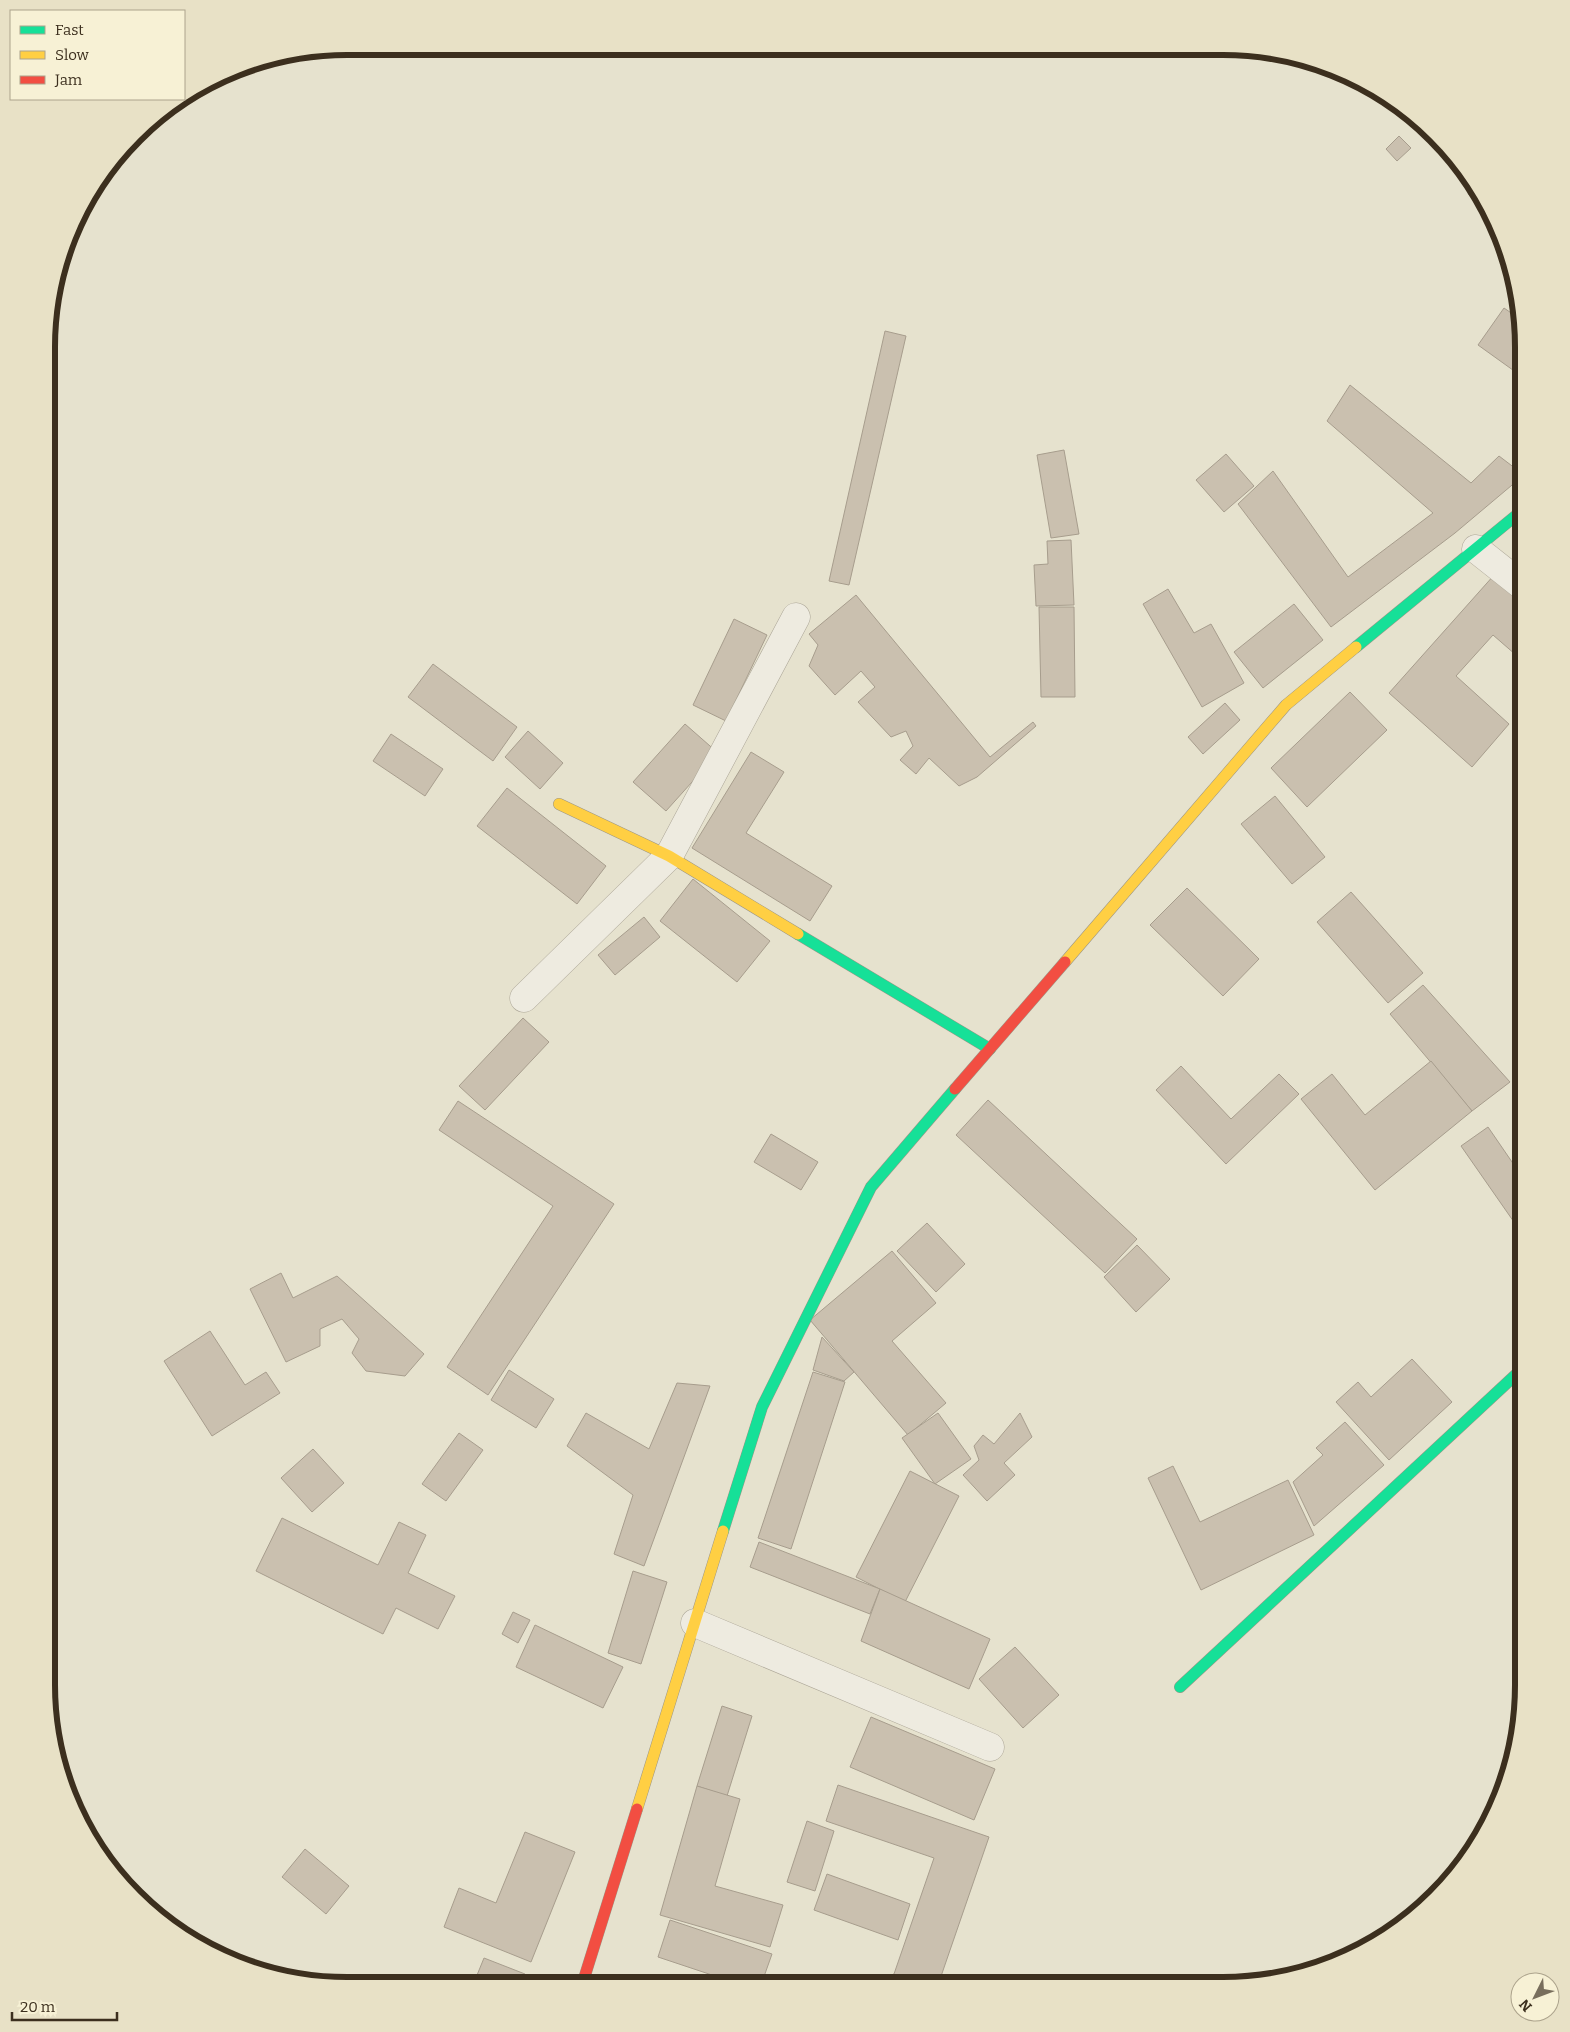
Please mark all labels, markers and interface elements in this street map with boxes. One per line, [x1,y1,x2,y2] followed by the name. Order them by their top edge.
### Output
[10,10,185,100] legend
[55,21,84,39] text: Fast
[55,46,90,64] text: Slow
[54,71,83,89] text: Jam
[1510,1972,1560,2022] north arrow
[12,1990,118,2022] scale bar
[1516,1996,1536,2015] text: N
[20,1998,56,2016] text: 20 m

